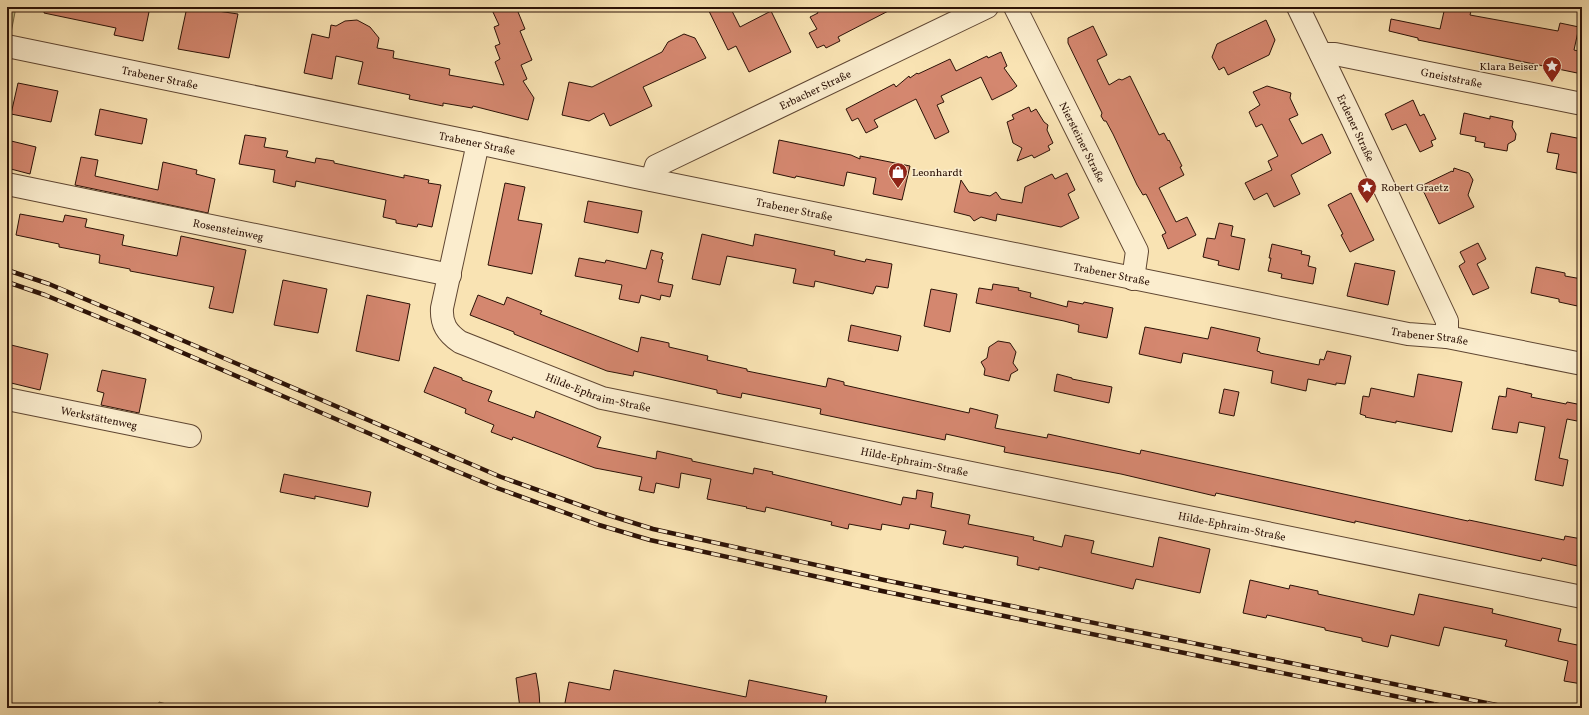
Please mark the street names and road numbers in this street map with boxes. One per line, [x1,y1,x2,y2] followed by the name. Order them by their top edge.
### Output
[120,64,199,94] street label: Trabener Straße
[1419,66,1483,93] street label: Gneiststraße
[777,67,854,115] street label: Erbacher Straße
[1332,92,1377,165] street label: Erdener Straße
[1055,100,1108,186] street label: Niersteiner Straße
[437,129,516,160] street label: Trabener Straße
[754,196,834,226] street label: Trabener Straße
[191,216,265,246] street label: Rosensteinweg
[1072,260,1151,290] street label: Trabener Straße
[1389,325,1469,350] street label: Trabener Straße
[543,370,652,417] street label: Hilde-Ephraim-Straße
[59,404,139,434] street label: Werkstättenweg
[859,445,969,481] street label: Hilde-Ephraim-Straße
[1177,509,1287,546] street label: Hilde-Ephraim-Straße

